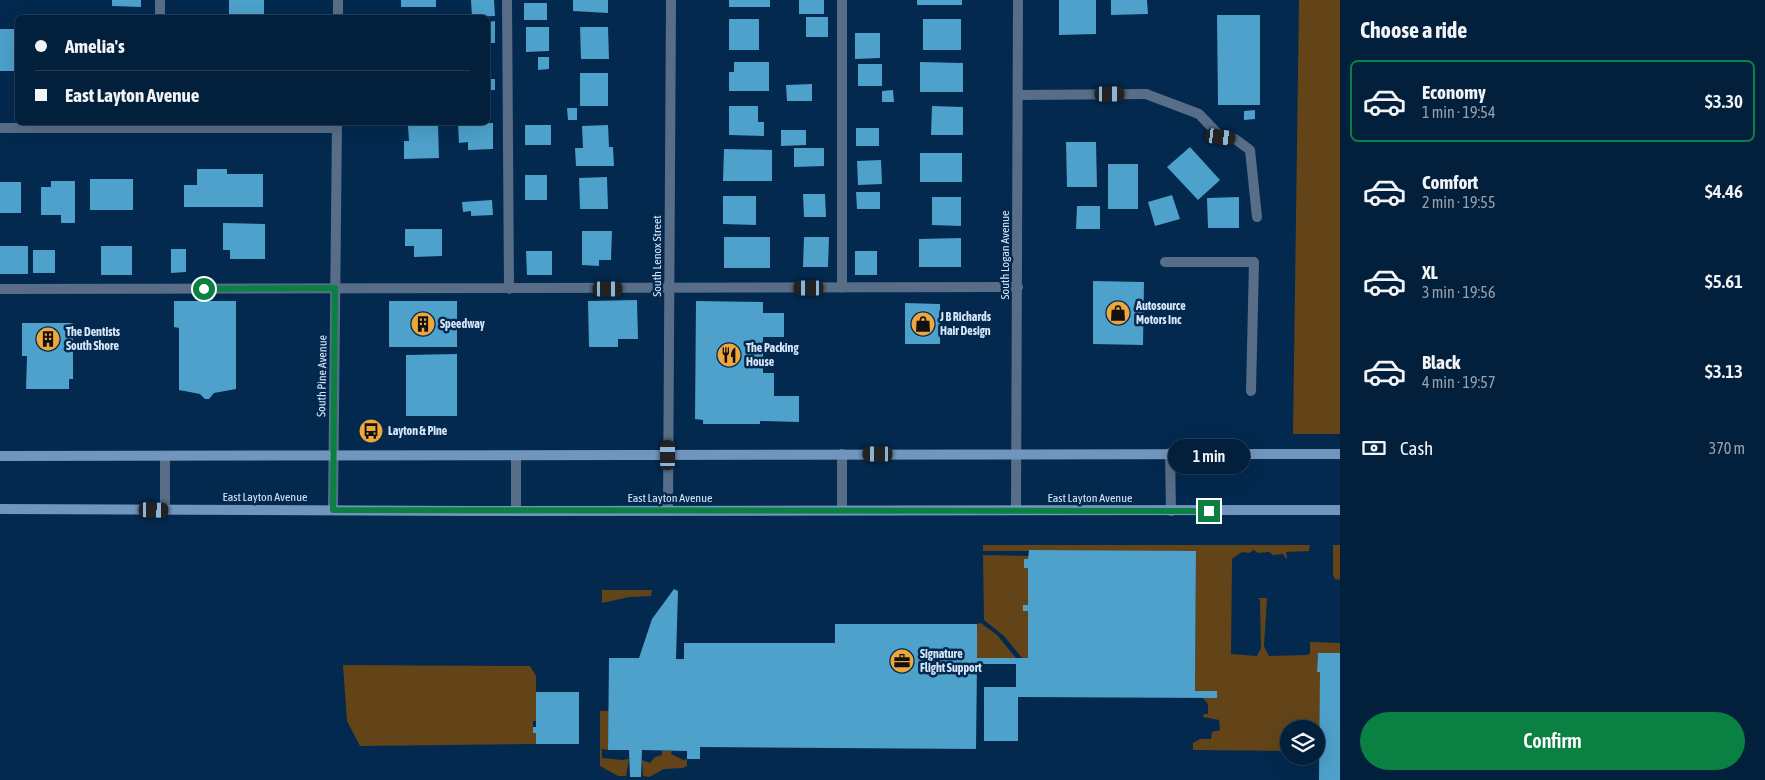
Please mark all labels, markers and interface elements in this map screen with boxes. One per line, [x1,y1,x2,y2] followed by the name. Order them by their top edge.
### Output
[1360,17,1467,43] text: Choose a ride
[65,35,125,57] text: Amelia's
[1362,79,1407,124] icon: car
[1422,81,1486,103] text: Economy
[65,84,199,106] text: East Layton Avenue
[1095,87,1125,102] car
[1705,90,1743,112] text: $3.30
[1422,103,1495,121] text: 1 min · 19:54
[1205,128,1236,146] car
[1362,169,1407,214] icon: car
[1422,171,1478,193] text: Comfort
[1705,180,1743,202] text: $4.46
[1422,193,1495,211] text: 2 min · 19:55
[998,211,1012,299] street label: South Logan Avenue
[650,215,664,297] street label: South Lenox Street
[1362,259,1407,304] icon: car
[1422,261,1438,283] text: XL
[1705,270,1743,292] text: $5.61
[193,278,215,300] route start
[794,281,824,296] car
[593,282,623,297] car
[1422,283,1495,301] text: 3 min · 19:56
[1135,299,1186,327] place label: Autosource Motors Inc
[1105,300,1131,326] shop icon: Autosource Motors Inc
[939,310,992,338] place label: J B Richards Hair Design
[410,311,436,337] building icon: Speedway
[910,311,936,337] shop icon: J B Richards Hair Design
[440,317,485,331] place label: Speedway
[66,325,121,353] place label: The Dentists South Shore
[35,326,61,352] building icon: The Dentists South Shore
[314,335,330,417] street label: South Pine Avenue
[746,341,799,369] place label: The Packing House
[716,342,742,368] restaurant icon: The Packing House
[1362,349,1407,394] icon: car
[1422,351,1460,373] text: Black
[1705,360,1743,382] text: $3.13
[1422,373,1495,391] text: 4 min · 19:57
[358,418,384,444] bus stop icon: Layton & Pine
[388,424,448,438] place label: Layton & Pine
[1360,434,1388,462] icon: cash
[1400,437,1433,459] text: Cash
[1168,438,1250,474] callout: 1 min
[1709,439,1745,457] text: 370 m
[660,440,675,470] car
[863,447,893,462] car
[1193,447,1225,465] text: 1 min
[223,490,307,504] street label: East Layton Avenue
[628,491,712,505] street label: East Layton Avenue
[1048,491,1132,505] street label: East Layton Avenue
[1198,500,1220,522] route end
[138,502,169,518] car
[920,647,982,675] place label: Signature Flight Support
[889,648,915,674] office icon: Signature Flight Support
[1360,712,1745,770] button: Confirm
[1280,720,1325,765] map controls
[1280,720,1325,765] button: layers

